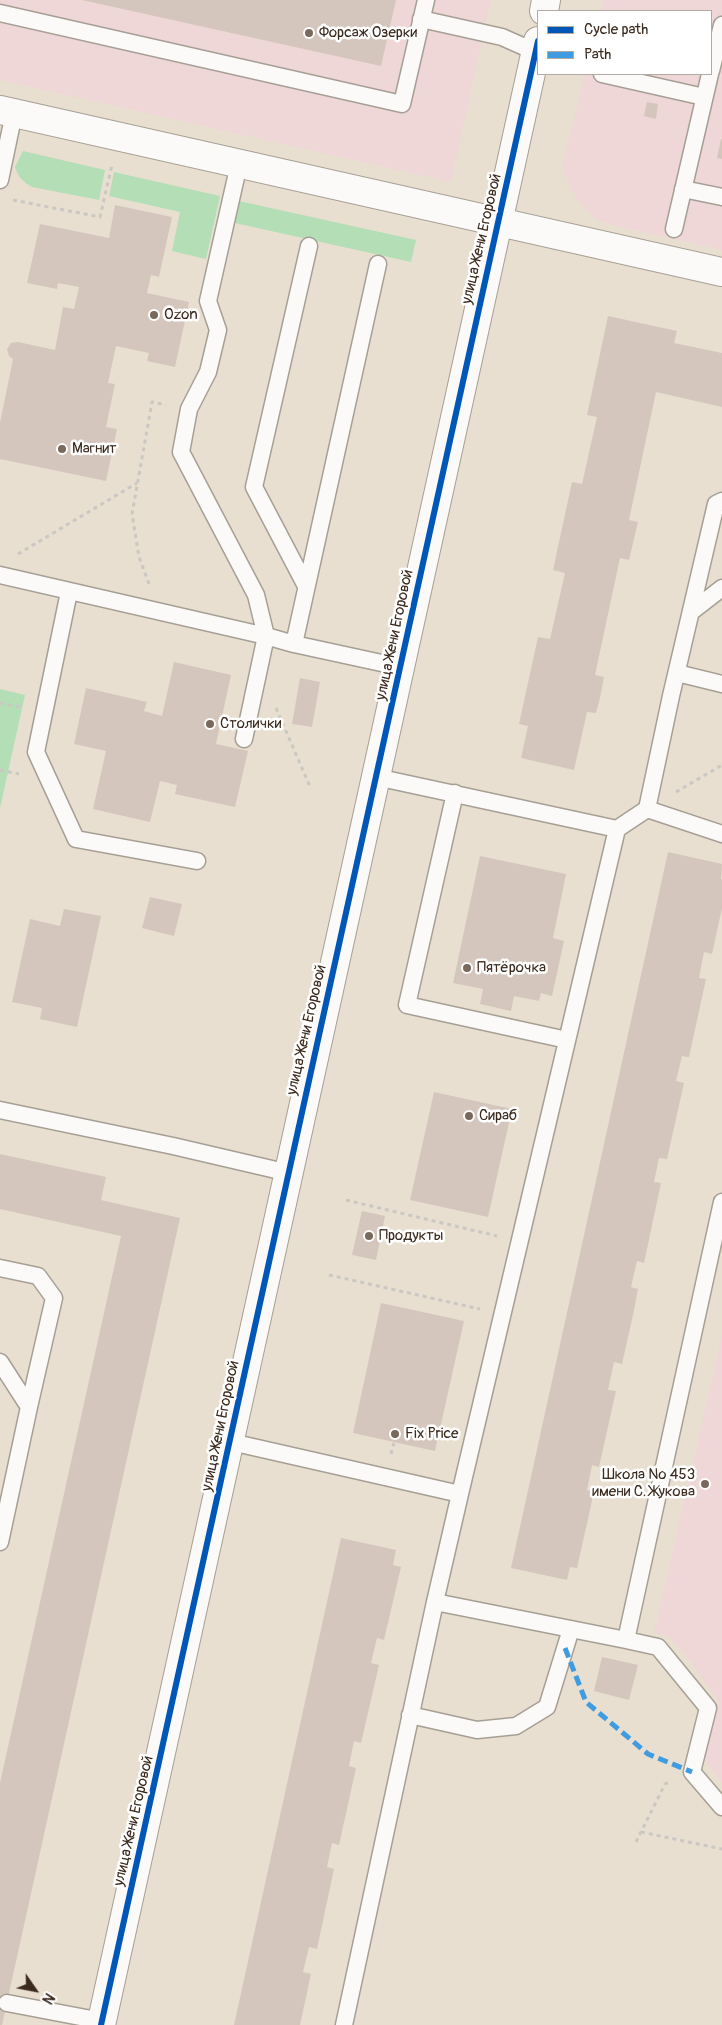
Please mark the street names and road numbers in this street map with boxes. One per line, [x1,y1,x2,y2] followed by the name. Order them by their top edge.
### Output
[458,172,506,306] street label: улица Жени Егоровой
[372,568,418,702] street label: улица Жени Егоровой
[283,963,331,1097] street label: улица Жени Егоровой
[198,1359,244,1493] street label: улица Жени Егоровой
[110,1754,158,1888] street label: улица Жени Егоровой

